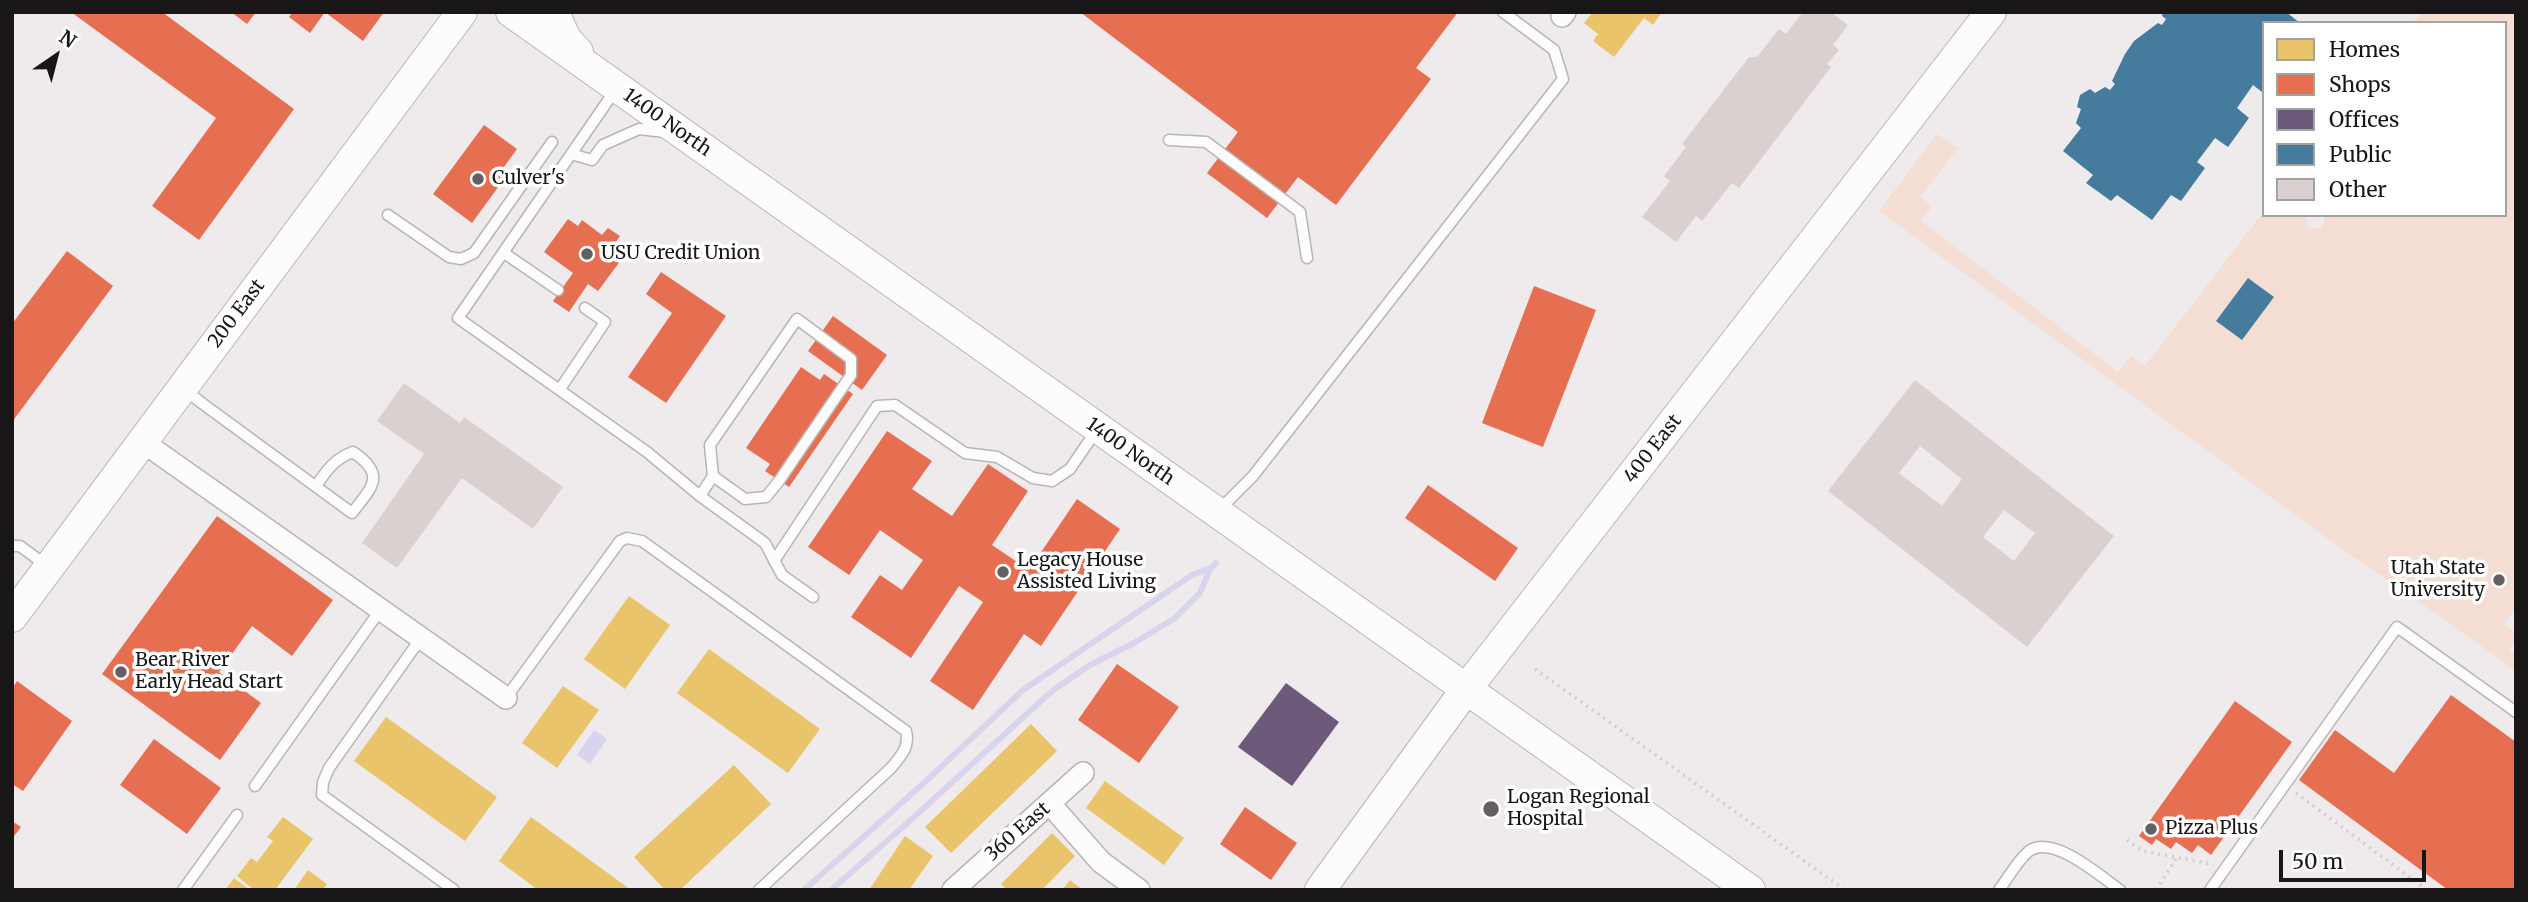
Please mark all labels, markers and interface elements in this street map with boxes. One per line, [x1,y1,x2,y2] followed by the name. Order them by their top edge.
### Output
[21,21,91,91] north arrow
[2262,21,2507,217] legend
[55,25,81,53] text: N
[2329,36,2400,63] text: Homes
[2329,71,2391,98] text: Shops
[619,84,715,162] street label: 1400 North
[2329,106,2399,133] text: Offices
[2329,141,2392,168] text: Public
[492,168,565,190] place label: Culver's
[470,171,486,187] marker: Culver's
[2329,176,2387,203] text: Other
[601,243,760,265] place label: USU Credit Union
[579,246,595,262] marker: USU Credit Union
[204,275,270,353] street label: 200 East
[1619,410,1687,488] street label: 400 East
[1082,413,1178,491] street label: 1400 North
[1017,550,1156,594] place label: Legacy House Assisted Living
[2390,558,2485,602] place label: Utah State University
[995,564,1011,580] marker: Legacy House Assisted Living
[2491,572,2507,588] marker: Utah State University
[135,650,283,694] place label: Bear River Early Head Start
[113,664,129,680] marker: Bear River Early Head Start
[1507,787,1650,831] place label: Logan Regional Hospital
[981,798,1055,866] street label: 360 East
[1481,799,1501,819] marker: Logan Regional Hospital
[2165,818,2258,840] place label: Pizza Plus
[2143,821,2159,837] marker: Pizza Plus
[2283,836,2430,880] scale bar
[2292,848,2343,875] text: 50 m

